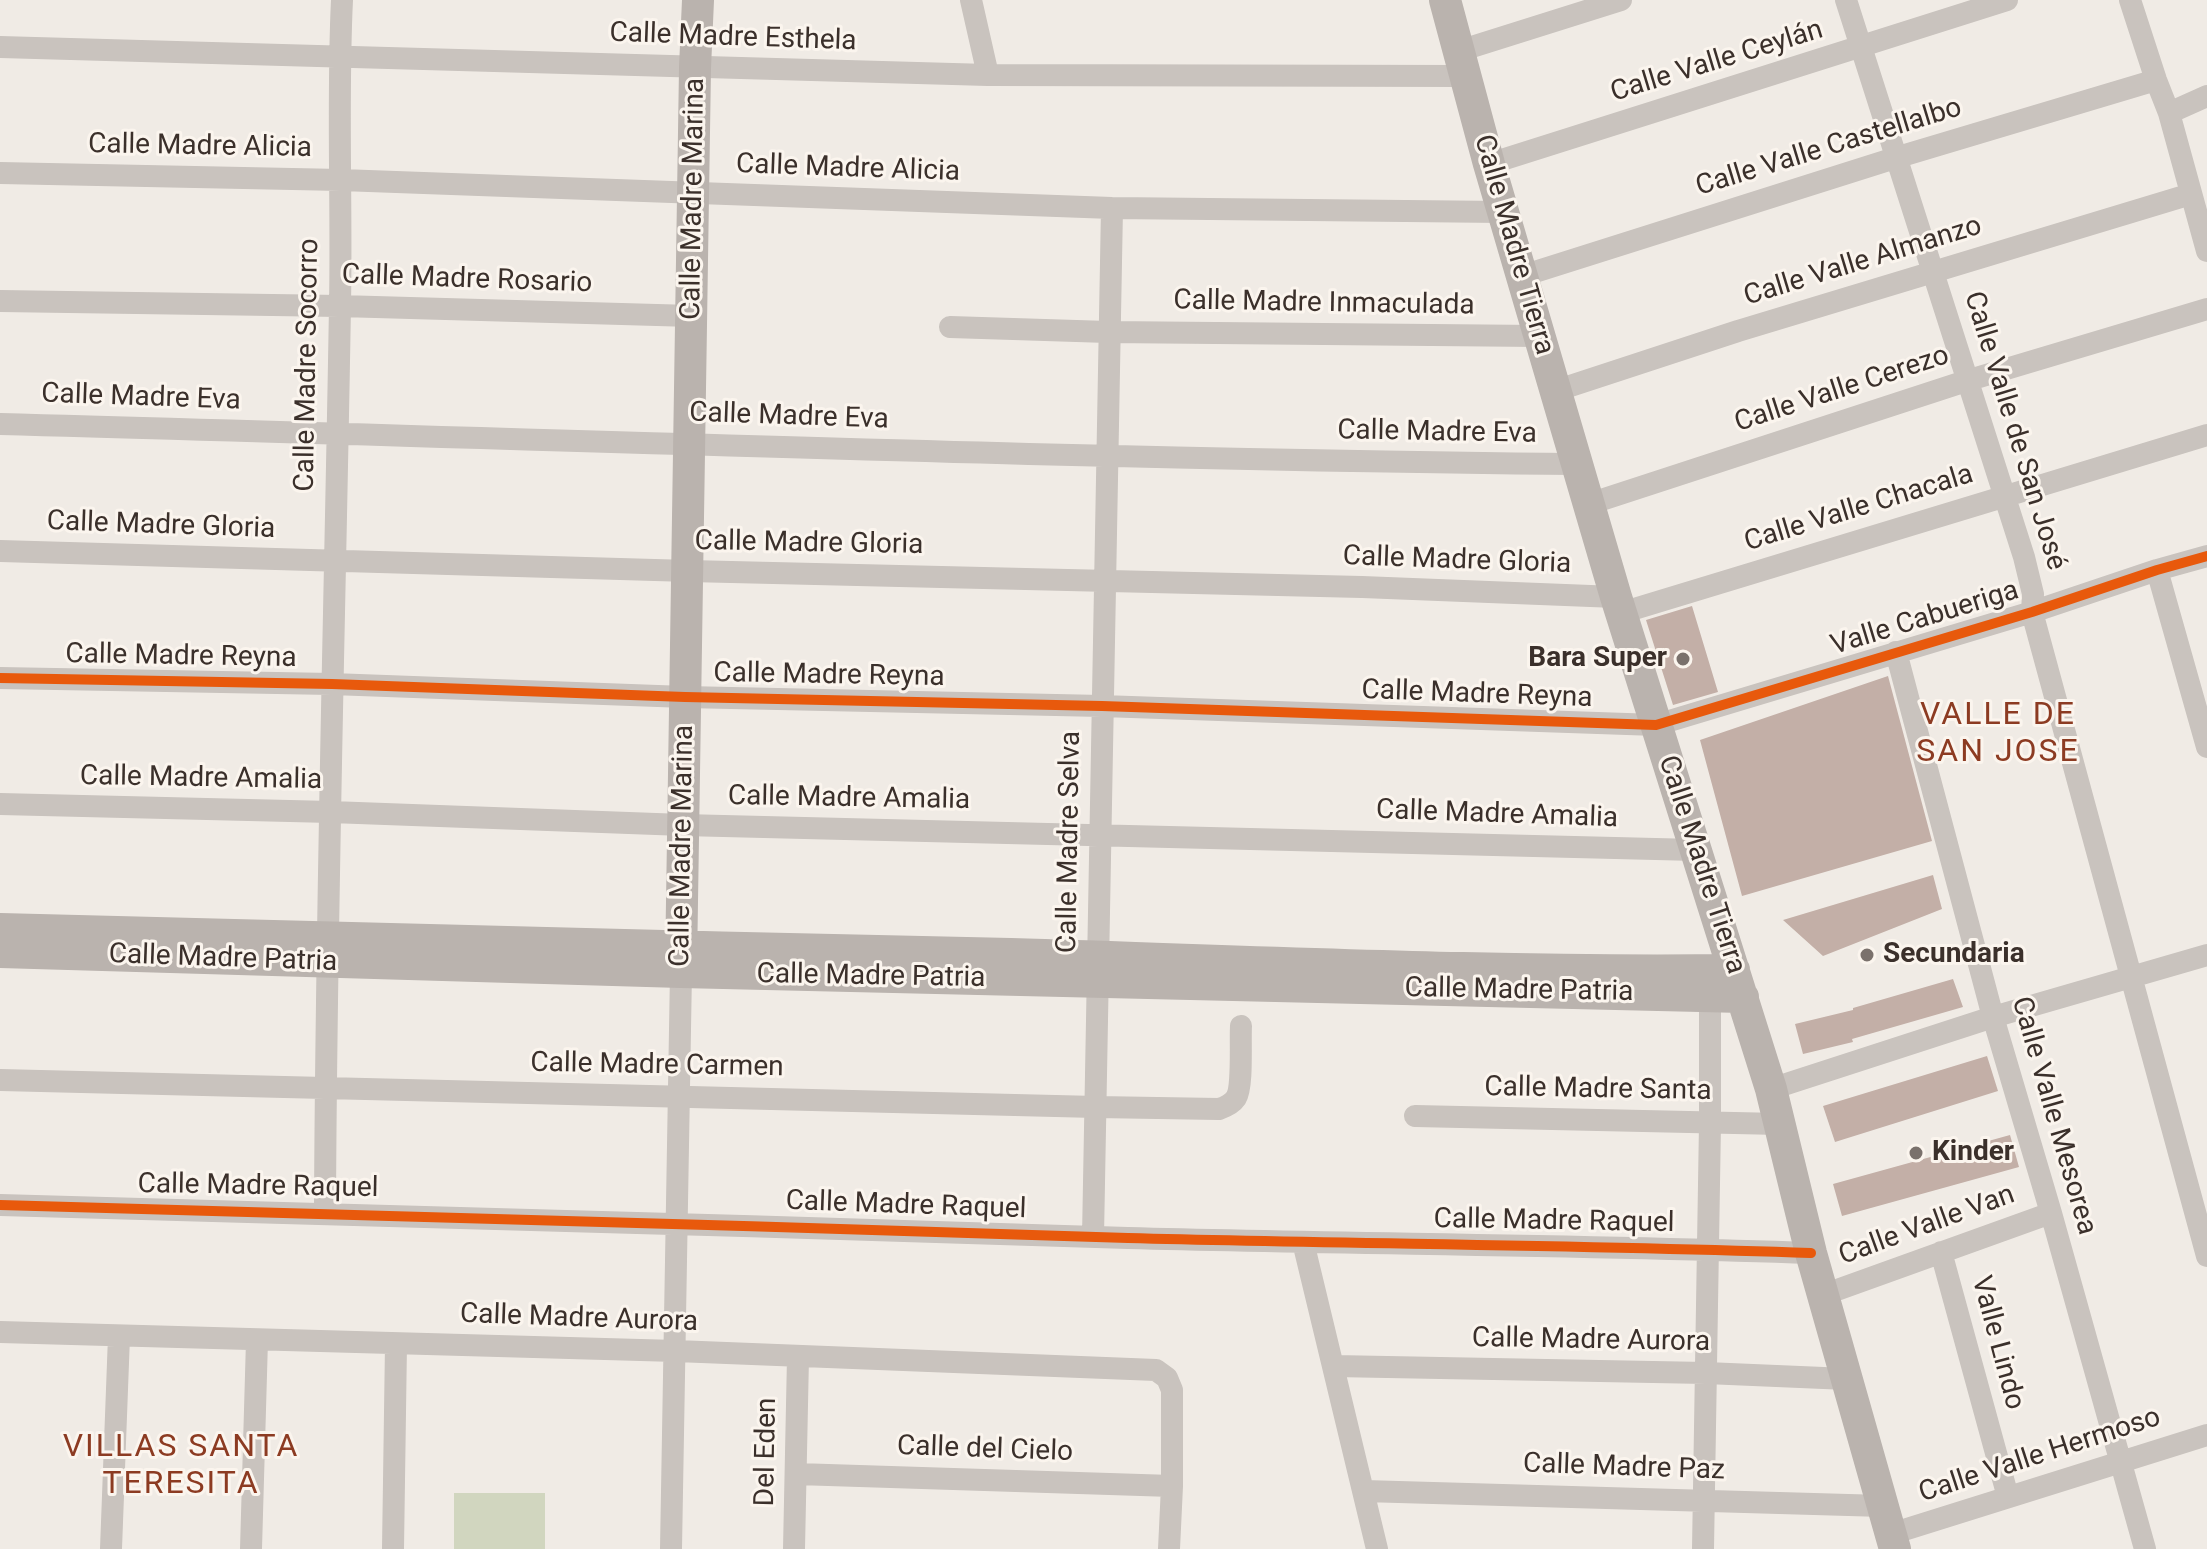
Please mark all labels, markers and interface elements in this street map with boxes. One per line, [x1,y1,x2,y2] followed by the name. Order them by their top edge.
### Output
[1607,14,1827,110] street label: Calle Valle Ceylán
[609,17,857,59] street label: Calle Madre Esthela
[675,78,713,320] street label: Calle Madre Marina
[1692,92,1966,204] street label: Calle Valle Castellalbo
[88,128,312,166] street label: Calle Madre Alicia
[1466,131,1560,359] street label: Calle Madre Tierra
[736,148,960,190] street label: Calle Madre Alicia
[1740,210,1986,314] street label: Calle Valle Almanzo
[289,238,327,492] street label: Calle Madre Socorro
[341,259,593,301] street label: Calle Madre Rosario
[1173,285,1475,323] street label: Calle Madre Inmaculada
[1956,288,2072,574] street label: Calle Valle de San José
[1731,339,1953,441] street label: Calle Valle Cerezo
[41,378,241,418] street label: Calle Madre Eva
[689,397,889,437] street label: Calle Madre Eva
[1337,414,1537,452] street label: Calle Madre Eva
[1741,458,1977,560] street label: Calle Valle Chacala
[46,505,276,547] street label: Calle Madre Gloria
[694,525,924,563] street label: Calle Madre Gloria
[1342,540,1572,582] street label: Calle Madre Gloria
[1827,574,2023,664] street label: Valle Cabueriga
[65,638,297,676] street label: Calle Madre Reyna
[1528,642,1667,676] place label: Bara Super
[1674,650,1692,668] marker: Bara Super
[713,657,945,695] street label: Calle Madre Reyna
[1361,674,1593,716] street label: Calle Madre Reyna
[1916,697,2080,772] district label: VALLE DE SAN JOSE
[664,725,702,967] street label: Calle Madre Marina
[1051,731,1089,953] street label: Calle Madre Selva
[1650,752,1752,978] street label: Calle Madre Tierra
[80,760,322,798] street label: Calle Madre Amalia
[728,780,970,818] street label: Calle Madre Amalia
[1375,794,1619,836] street label: Calle Madre Amalia
[108,938,338,980] street label: Calle Madre Patria
[1883,938,2025,972] place label: Secundaria
[1858,946,1876,964] marker: Secundaria
[756,958,986,996] street label: Calle Madre Patria
[1404,972,1634,1010] street label: Calle Madre Patria
[2003,993,2103,1239] street label: Calle Valle Mesorea
[530,1047,784,1085] street label: Calle Madre Carmen
[1484,1071,1712,1109] street label: Calle Madre Santa
[1932,1136,2014,1170] place label: Kinder
[1907,1144,1925,1162] marker: Kinder
[137,1168,379,1206] street label: Calle Madre Raquel
[1835,1179,2019,1273] street label: Calle Valle Van
[785,1185,1027,1227] street label: Calle Madre Raquel
[1433,1203,1675,1241] street label: Calle Madre Raquel
[1963,1273,2031,1413] street label: Valle Lindo
[459,1298,699,1340] street label: Calle Madre Aurora
[1472,1322,1710,1360] street label: Calle Madre Aurora
[749,1397,785,1507] street label: Del Eden
[1915,1401,2165,1511] street label: Calle Valle Hermoso
[63,1429,299,1504] district label: VILLAS SANTA TERESITA
[897,1430,1073,1470] street label: Calle del Cielo
[1522,1448,1726,1488] street label: Calle Madre Paz

